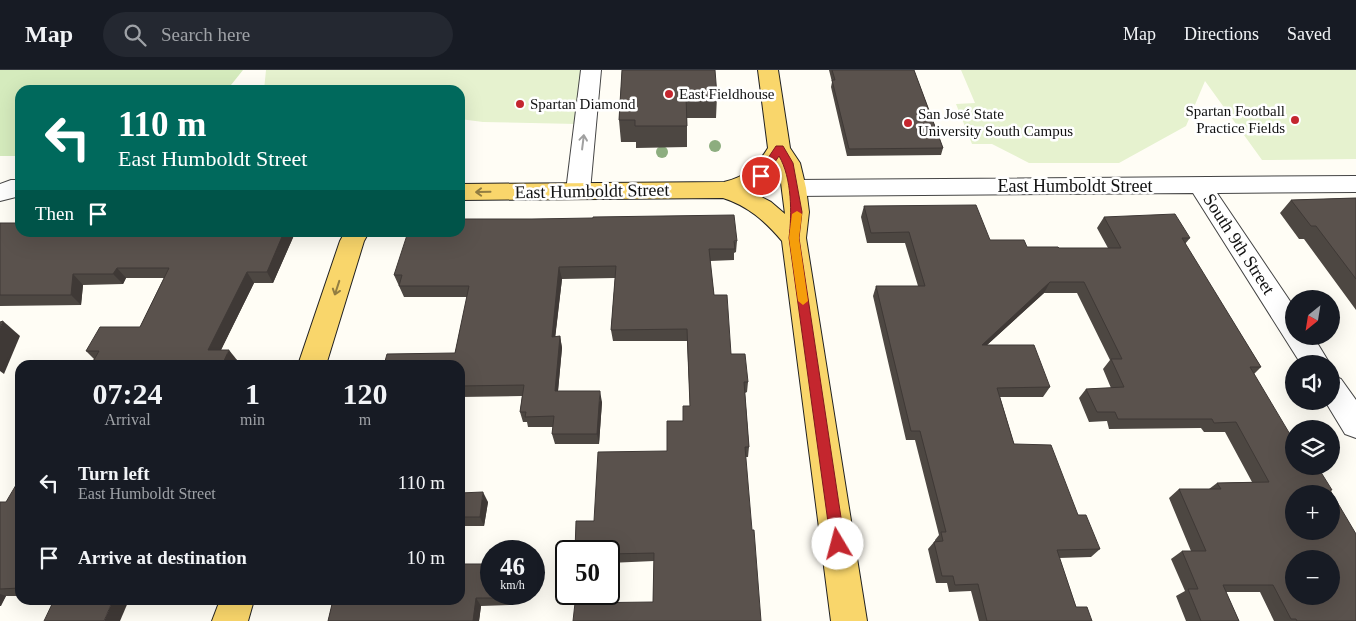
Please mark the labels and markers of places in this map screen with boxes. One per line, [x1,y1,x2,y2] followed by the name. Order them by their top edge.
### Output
[679,86,775,102] place label: East Fieldhouse
[663,88,675,100] marker: East Fieldhouse
[530,96,636,112] place label: Spartan Diamond
[514,98,526,110] marker: Spartan Diamond
[1185,103,1285,136] place label: Spartan Football Practice Fields
[918,106,1073,139] place label: San José State University South Campus
[1289,114,1301,126] marker: Spartan Football Practice Fields
[902,117,914,129] marker: San José State University South Campus
[740,155,782,197] pin

